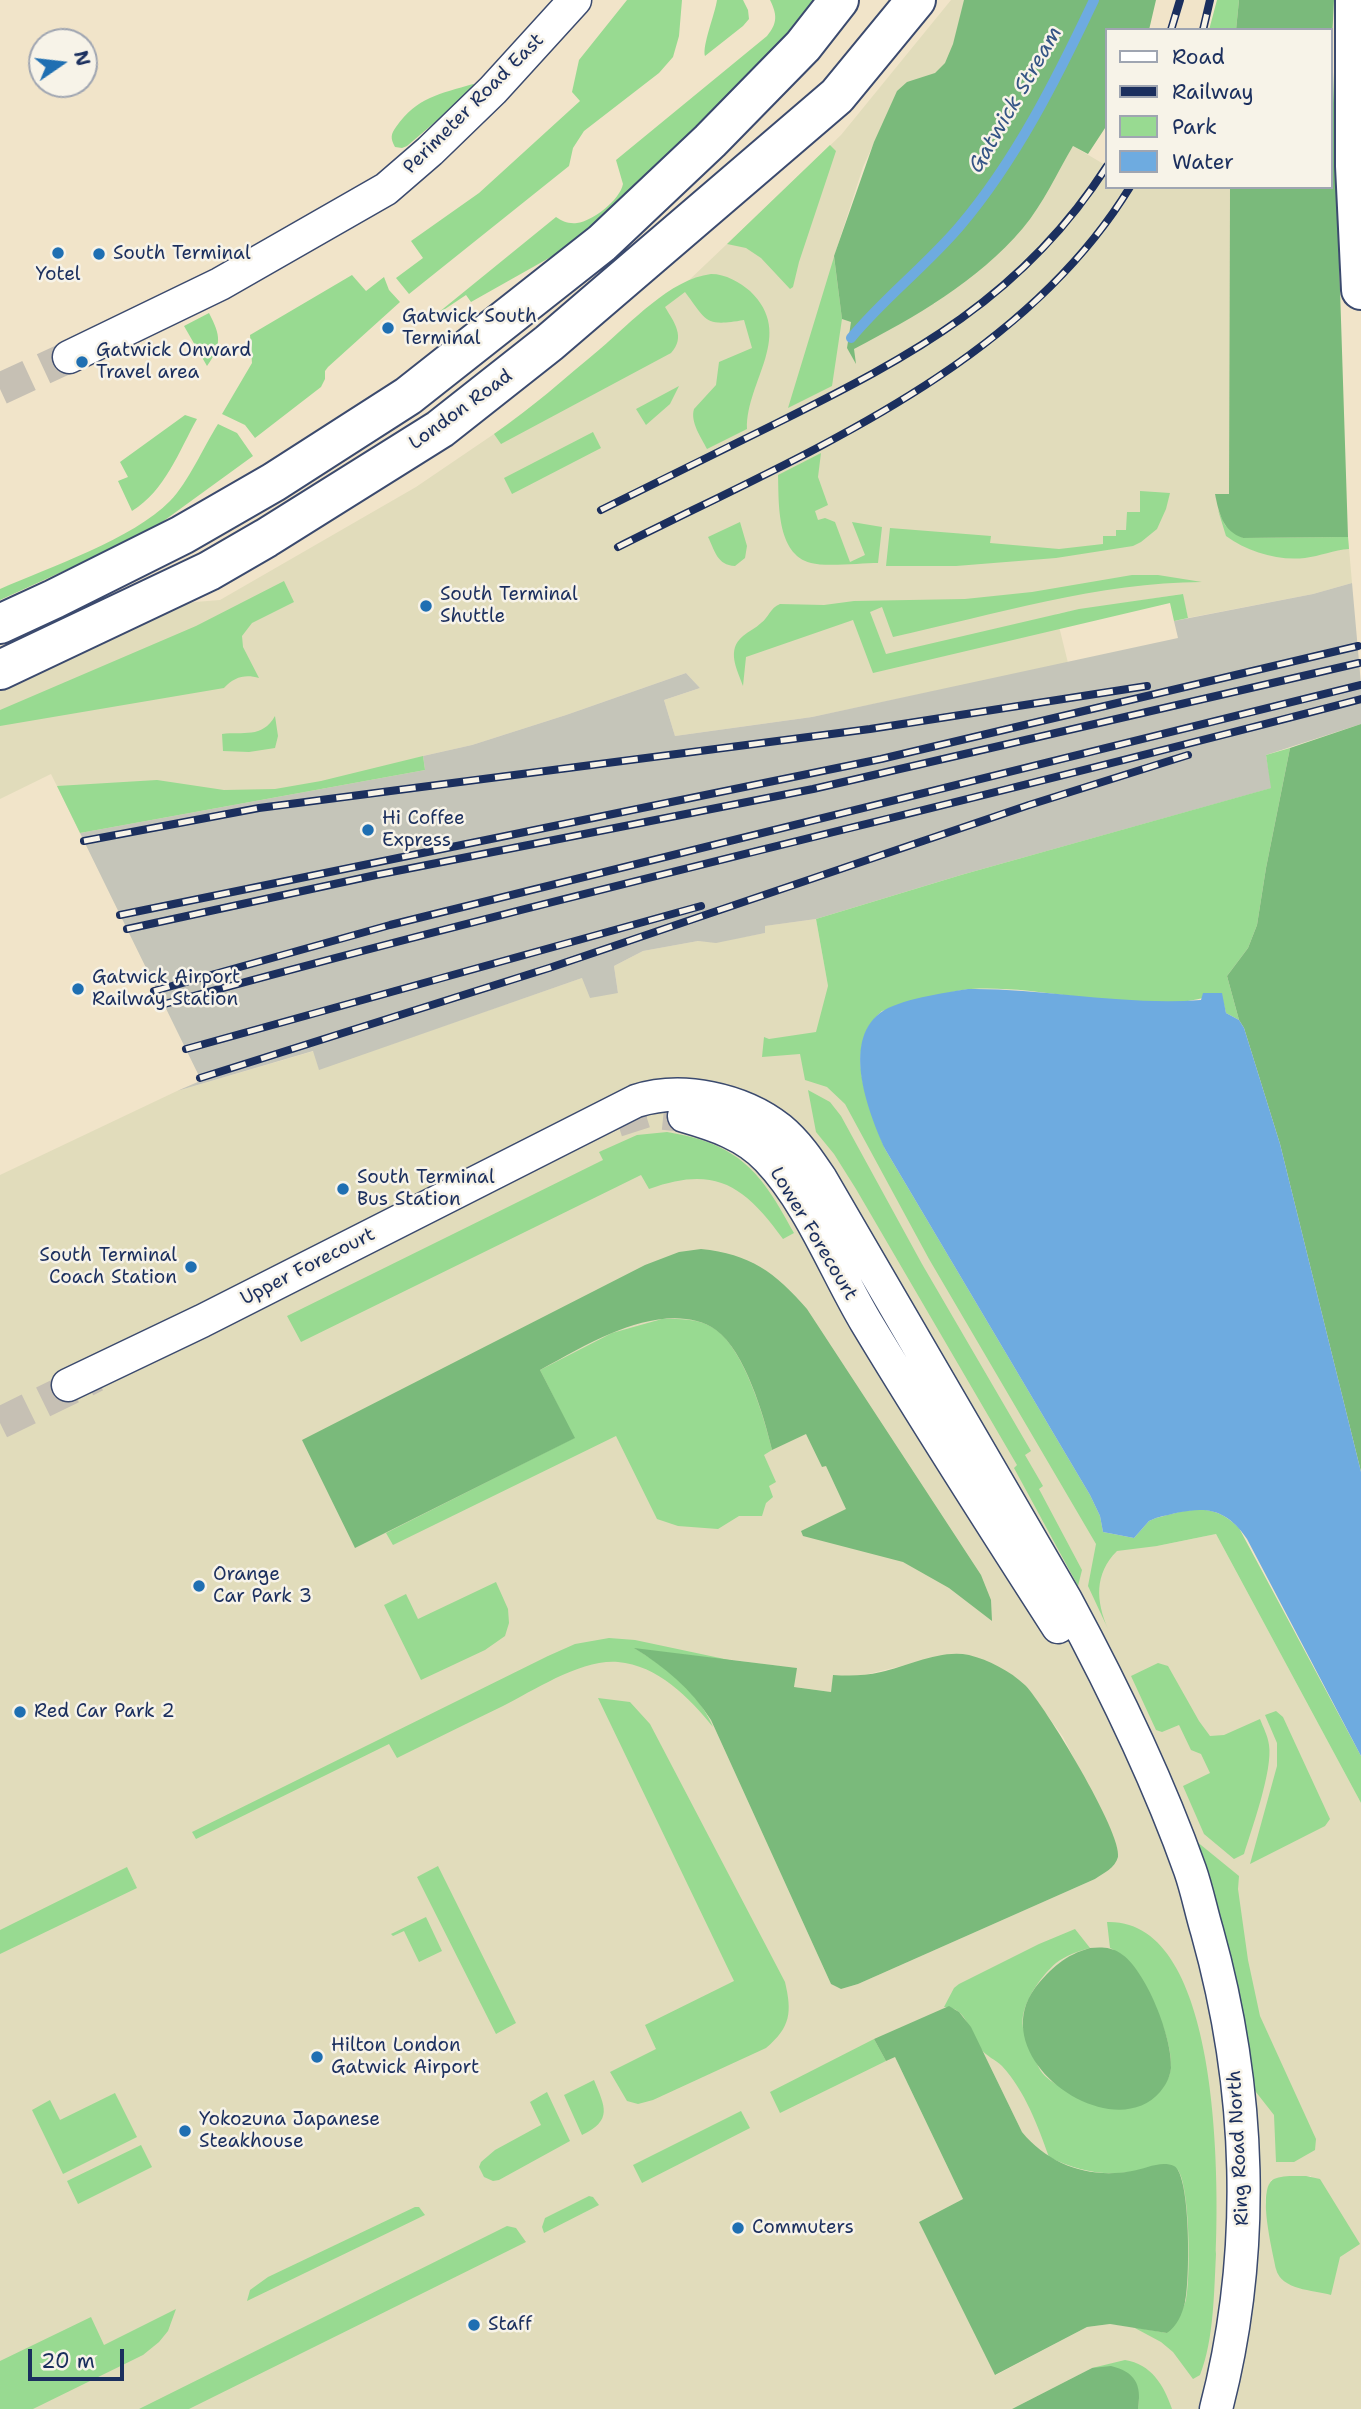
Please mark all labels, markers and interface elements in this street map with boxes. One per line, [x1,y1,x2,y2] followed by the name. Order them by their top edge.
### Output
[964,22,1068,178] water label: Gatwick Stream
[28,28,98,98] north arrow
[1106,28,1333,189] legend
[399,29,549,179] street label: Perimeter Road East
[1172,43,1225,71] text: Road
[68,48,96,69] text: N
[1172,78,1254,106] text: Railway
[1172,113,1217,141] text: Park
[1172,148,1234,176] text: Water
[113,243,251,265] place label: South Terminal
[50,245,66,261] marker: Yotel
[91,246,107,262] marker: South Terminal
[35,264,81,286] place label: Yotel
[402,306,537,350] place label: Gatwick South Terminal
[380,320,396,336] marker: Gatwick South Terminal
[96,340,251,384] place label: Gatwick Onward Travel area
[74,354,90,370] marker: Gatwick Onward Travel area
[405,365,517,455] street label: London Road
[440,584,578,628] place label: South Terminal Shuttle
[418,598,434,614] marker: South Terminal Shuttle
[382,808,465,852] place label: Hi Coffee Express
[360,822,376,838] marker: Hi Coffee Express
[92,967,240,1011] place label: Gatwick Airport Railway Station
[70,981,86,997] marker: Gatwick Airport Railway Station
[764,1163,862,1305] street label: Lower Forecourt
[357,1167,495,1211] place label: South Terminal Bus Station
[335,1181,351,1197] marker: South Terminal Bus Station
[237,1223,379,1311] street label: Upper Forecourt
[39,1245,177,1289] place label: South Terminal Coach Station
[183,1259,199,1275] marker: South Terminal Coach Station
[213,1564,312,1608] place label: Orange Car Park 3
[191,1578,207,1594] marker: Orange Car Park 3
[34,1701,175,1723] place label: Red Car Park 2
[12,1704,28,1720] marker: Red Car Park 2
[331,2035,479,2079] place label: Hilton London Gatwick Airport
[309,2049,325,2065] marker: Hilton London Gatwick Airport
[1224,2070,1254,2226] street label: Ring Road North
[199,2109,380,2153] place label: Yokozuna Japanese Steakhouse
[177,2123,193,2139] marker: Yokozuna Japanese Steakhouse
[752,2217,854,2239] place label: Commuters
[730,2220,746,2236] marker: Commuters
[488,2314,532,2336] place label: Staff
[466,2317,482,2333] marker: Staff
[32,2336,128,2380] scale bar
[41,2347,95,2375] text: 20 m

